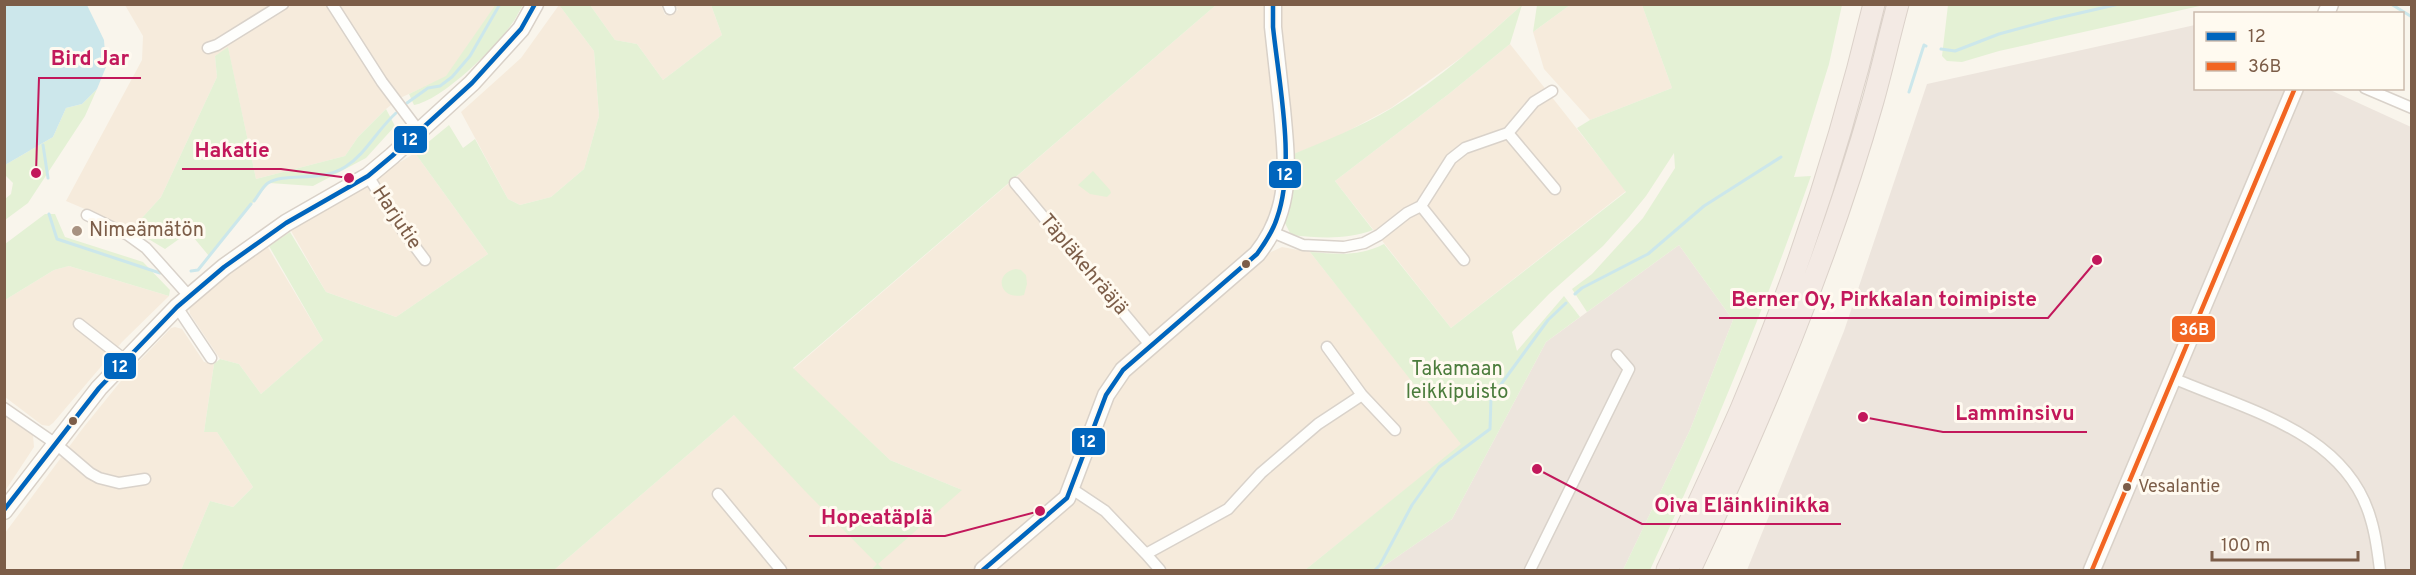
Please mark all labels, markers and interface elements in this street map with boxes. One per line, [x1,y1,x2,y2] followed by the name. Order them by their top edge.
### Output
[2194,12,2404,90] legend
[2248,26,2266,49] text: 12
[39,39,141,78] callout: Bird Jar
[51,46,129,73] text: Bird Jar
[2248,56,2281,79] text: 36B
[393,125,428,154] line badge: 12
[182,130,281,169] callout: Hakatie
[402,131,418,151] text: 12
[194,138,270,165] text: Hakatie
[1268,160,1302,189] line badge: 12
[1277,166,1293,186] text: 12
[365,181,427,255] street label: Harjutie
[1033,209,1133,321] street label: Täpläkehrääjä
[89,218,204,244] place label: Nimeämätön
[70,224,84,238] marker: Nimeämätön
[1240,258,1252,270] unlabelled marker
[1719,279,2048,318] callout: Berner Oy, Pirkkalan toimipiste
[1731,287,2037,314] text: Berner Oy, Pirkkalan toimipiste
[2171,315,2216,343] line badge: 36B
[2179,321,2209,341] text: 36B
[103,352,137,380] line badge: 12
[1406,357,1508,406] park label: Takamaan leikkipuisto
[112,358,128,378] text: 12
[1943,393,2087,432] callout: Lamminsivu
[1955,401,2075,428] text: Lamminsivu
[67,415,79,427] unlabelled marker
[1071,427,1106,456] line badge: 12
[1080,433,1096,453] text: 12
[2138,476,2220,499] place label: Vesalantie
[2121,481,2133,493] marker: Vesalantie
[1642,485,1841,524] callout: Oiva Eläinklinikka
[1654,493,1830,520] text: Oiva Eläinklinikka
[809,497,945,536] callout: Hopeatäplä
[821,505,933,532] text: Hopeatäplä
[2212,524,2358,562] scale bar
[2221,535,2270,558] text: 100 m

